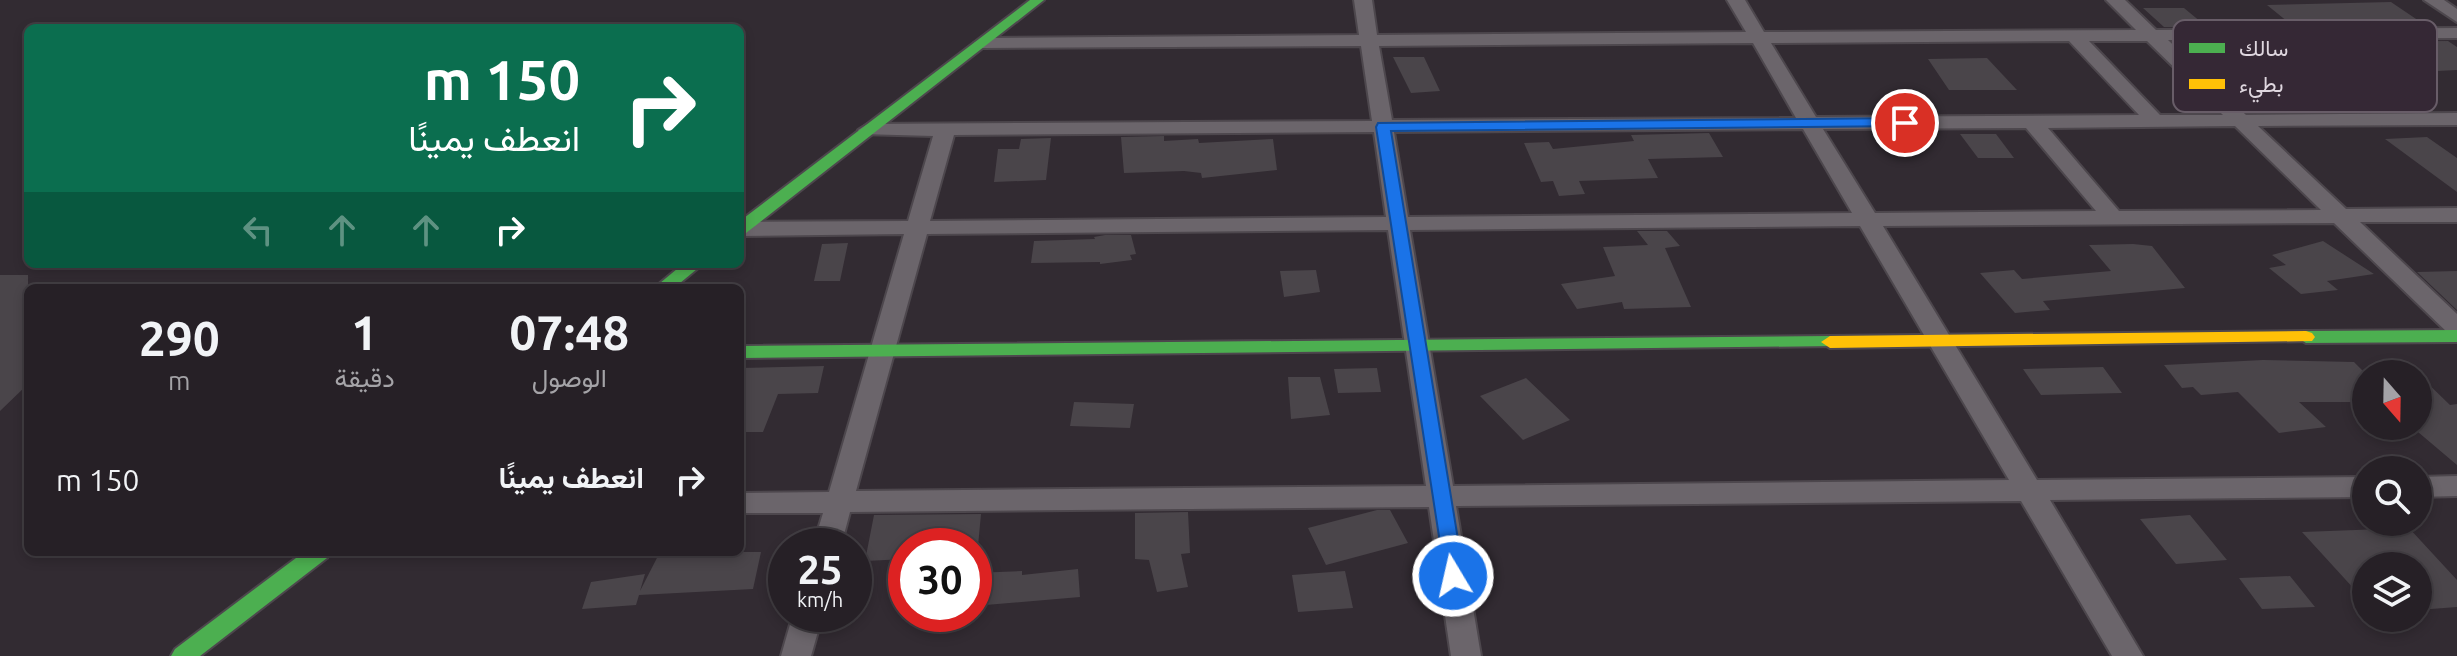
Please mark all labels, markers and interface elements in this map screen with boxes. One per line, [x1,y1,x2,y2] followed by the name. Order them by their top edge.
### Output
[2173,20,2437,112] legend
[2239,35,2288,60] text: سالك
[424,48,580,111] text: 150 m
[608,56,712,160] icon: right
[2239,71,2284,103] text: بطيء
[1871,89,1939,157] pin
[1883,101,1927,145] icon: arrive
[408,117,580,158] text: انعطف يمينًا
[236,208,280,252] icon: left
[320,208,364,252] icon: ahead
[404,208,448,252] icon: ahead
[488,208,532,252] icon: right
[351,305,378,359] text: 1
[509,305,629,359] text: 07:48
[139,311,220,365] text: 290
[2352,360,2432,440] north arrow
[2352,360,2432,632] map controls
[334,363,395,392] text: دقيقة
[532,363,607,392] text: الوصول
[168,366,190,395] text: m
[2352,456,2432,536] button: search
[668,458,712,502] icon: right
[499,460,644,494] text: انعطف يمينًا
[56,463,140,497] text: 150 m
[888,528,992,632] speed limit sign: 30
[1411,534,1495,618] position arrow
[797,547,843,592] text: 25
[2352,552,2432,632] button: layers
[797,588,843,611] text: km/h

